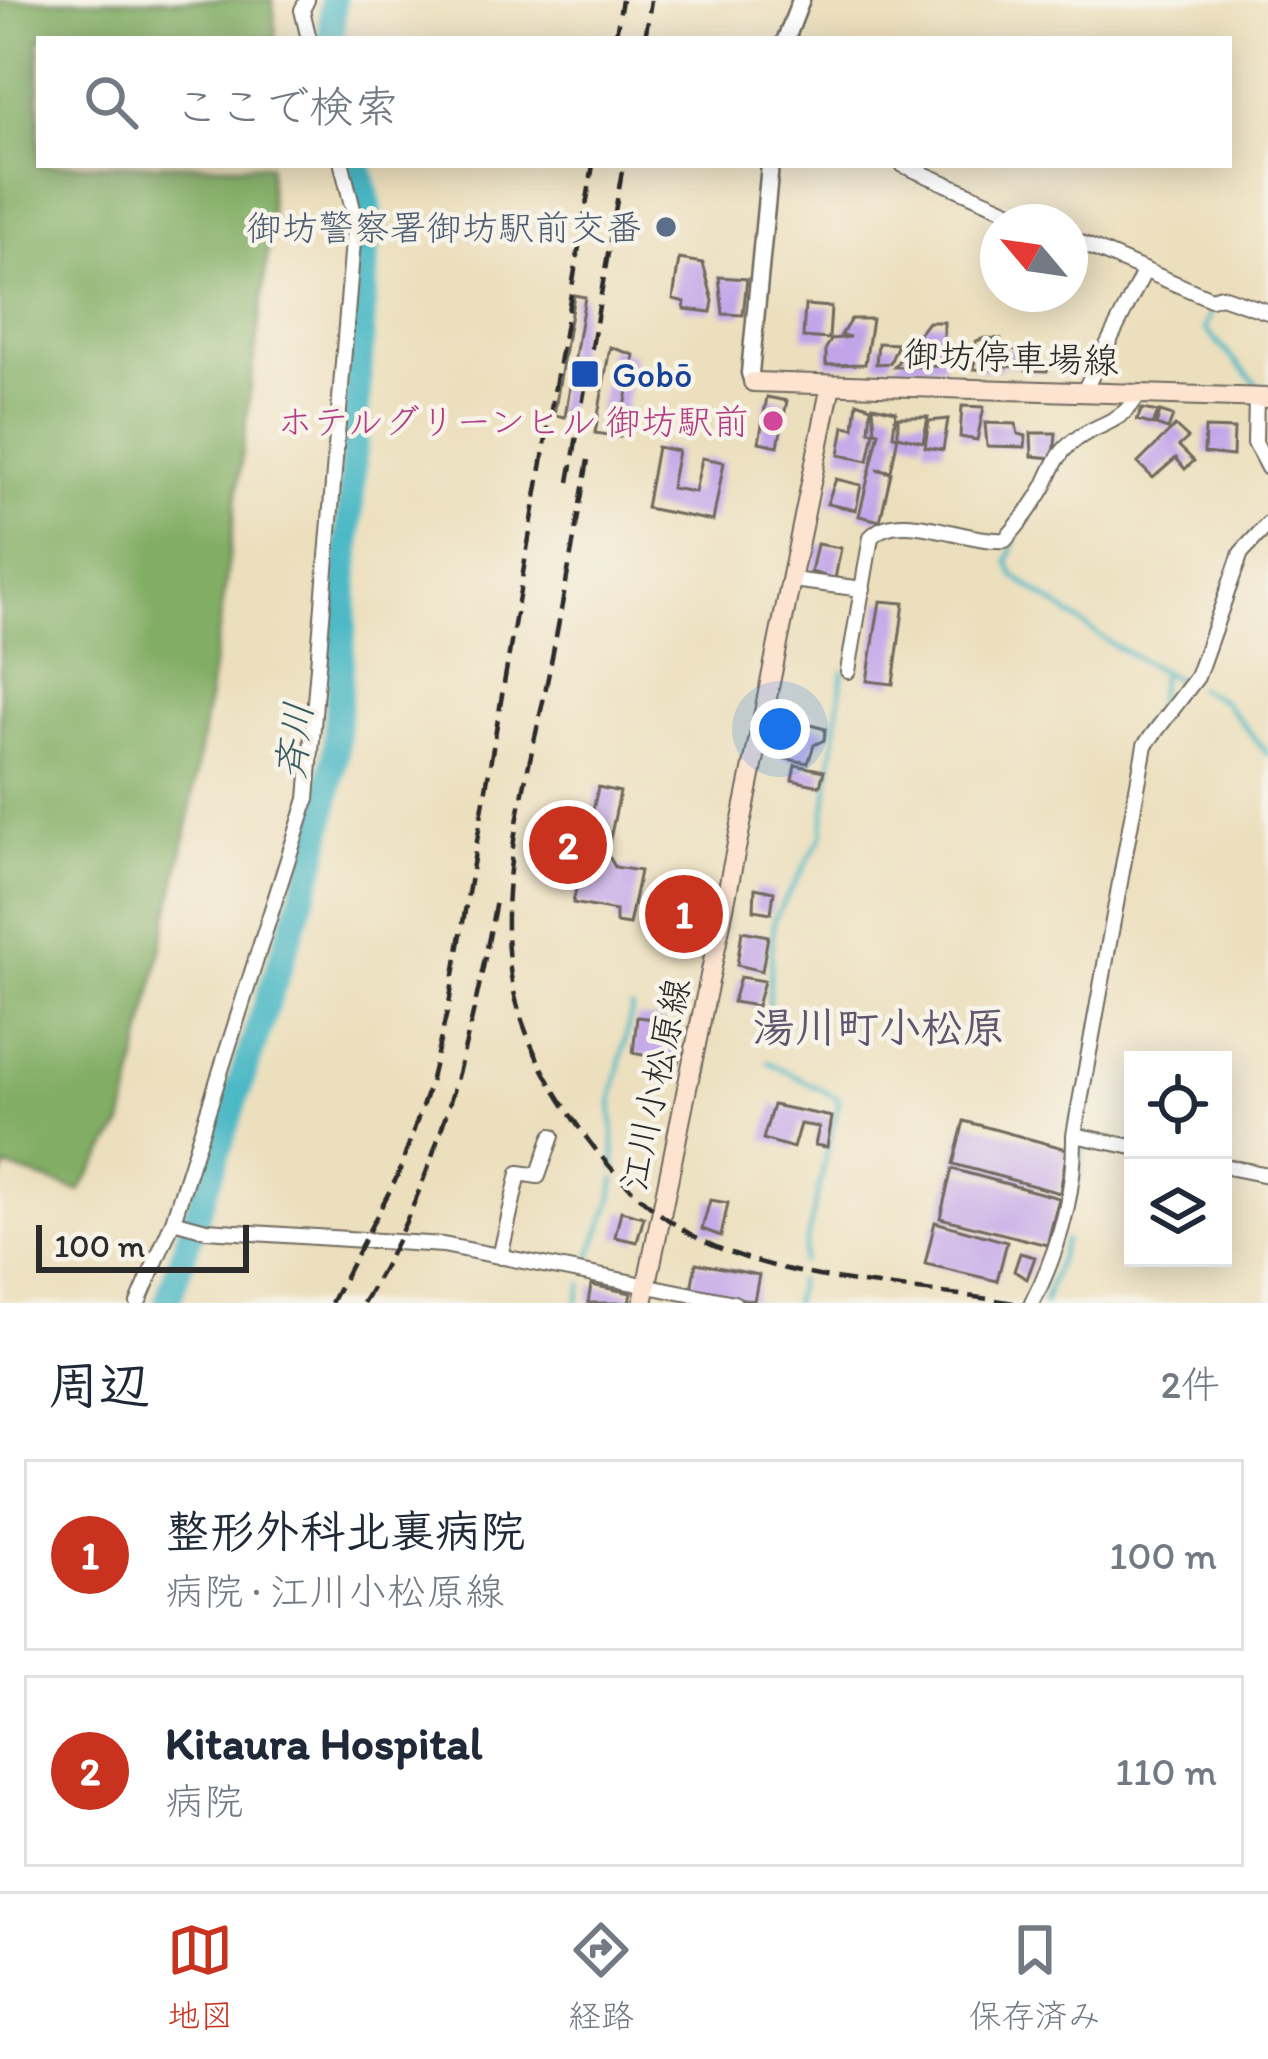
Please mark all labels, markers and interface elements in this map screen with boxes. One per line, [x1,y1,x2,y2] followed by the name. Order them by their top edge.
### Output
[36,36,1232,168] search box
[78,69,144,135] icon: search
[174,79,399,133] text: ここで検索
[980,204,1088,312] north arrow
[246,206,642,249] place label: 御坊警察署御坊駅前交番
[653,214,679,240] marker: 御坊警察署御坊駅前交番
[902,332,1120,382] street label: 御坊停車場線
[612,353,692,396] place label: Gobō
[569,358,601,390] marker: Gobō
[277,400,749,443] place label: ホテルグリーンヒル 御坊駅前
[760,408,786,434] marker: ホテルグリーンヒル 御坊駅前
[266,699,322,783] water label: 斉川
[750,699,810,759] your location
[529,800,607,890] pin: 2
[645,869,723,959] pin: 1
[612,974,698,1194] street label: 江川小松原線
[753,1002,1005,1053] district label: 湯川町小松原
[1124,1051,1232,1267] map controls
[1124,1051,1232,1159] button: locate
[1124,1159,1232,1267] button: layers
[36,1219,249,1272] scale bar
[54,1226,145,1265] text: 100 m
[48,1355,150,1416] text: 周辺
[1160,1361,1220,1408] text: 2件
[165,1504,525,1558] text: 整形外科北裏病院
[81,1532,99,1579] text: 1
[1109,1532,1217,1579] text: 100 m
[165,1568,504,1615] text: 病院 · 江川小松原線
[165,1716,482,1770] text: Kitaura Hospital
[80,1748,100,1795] text: 2
[1115,1748,1217,1795] text: 110 m
[165,1778,243,1825] text: 病院
[167,1917,233,2037] tab: 地図
[568,1917,634,2037] tab: 経路
[969,1917,1101,2037] tab: 保存済み

